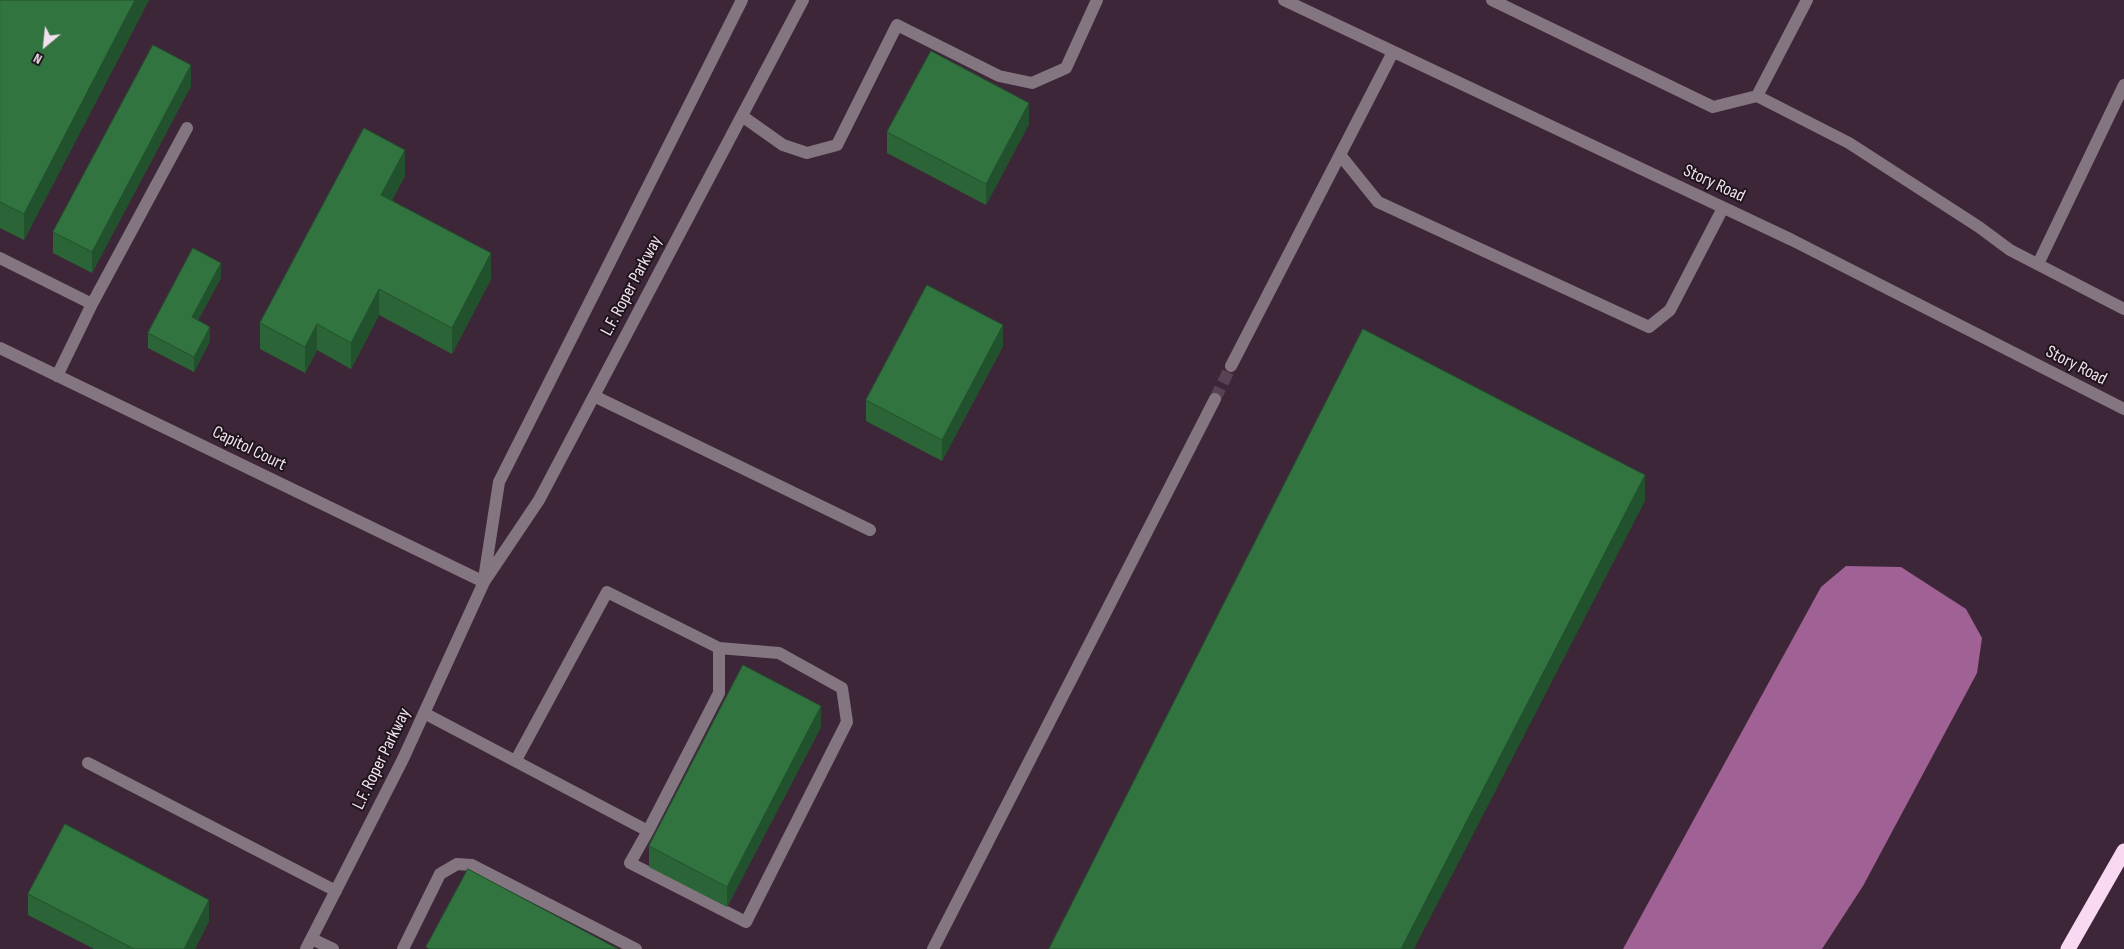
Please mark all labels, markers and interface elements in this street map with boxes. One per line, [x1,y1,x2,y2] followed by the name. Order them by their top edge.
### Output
[20,20,70,70] north arrow
[30,49,45,68] text: N
[1680,160,1748,208] street label: Story Road
[597,232,667,340] street label: L.F. Roper Parkway
[2042,341,2110,391] street label: Story Road
[208,422,290,476] street label: Capitol Court
[348,705,416,813] street label: L.F. Roper Parkway

